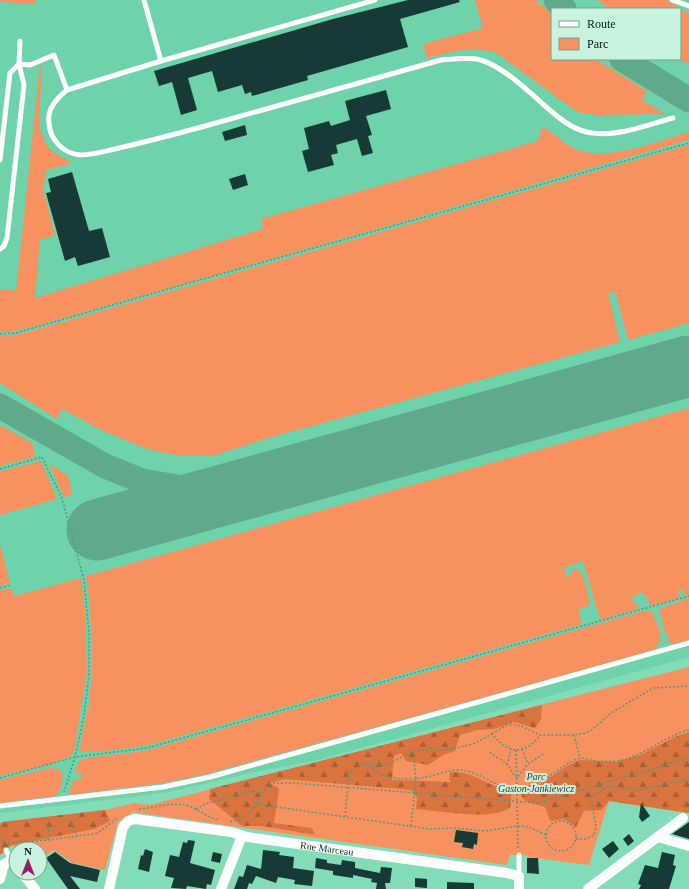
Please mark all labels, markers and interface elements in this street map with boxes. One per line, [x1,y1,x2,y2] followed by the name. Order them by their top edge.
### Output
[551,8,681,60] legend
[587,17,616,31] text: Route
[587,37,608,51] text: Parc
[498,771,574,794] park label: Parc Gaston-Jankiewicz
[300,839,354,857] street label: Rue Marceau
[8,841,48,881] north arrow
[24,845,32,857] text: N

